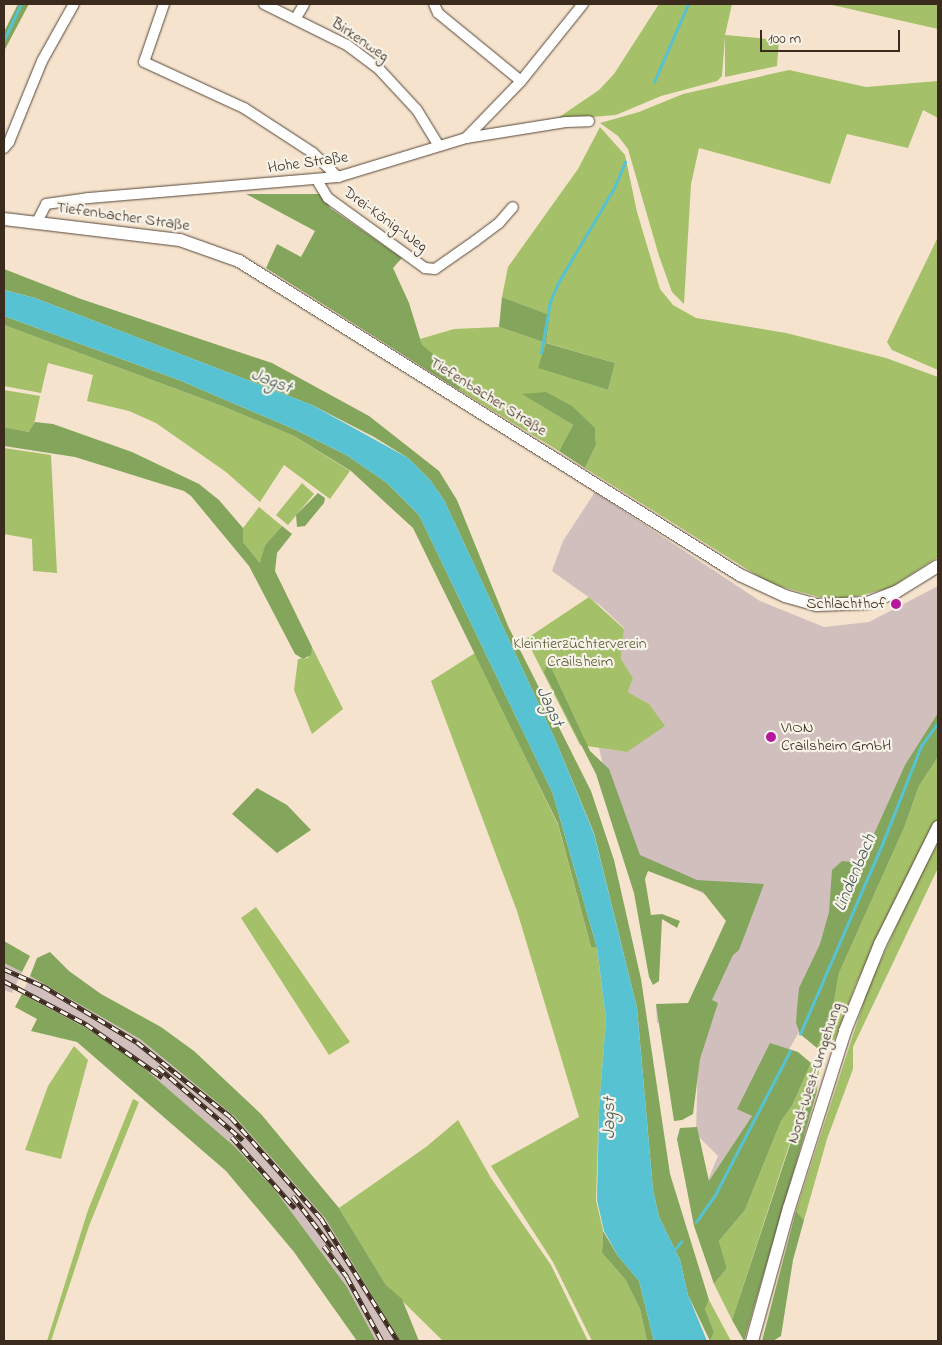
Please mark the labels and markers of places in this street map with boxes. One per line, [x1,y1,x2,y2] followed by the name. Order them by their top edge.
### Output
[806,594,886,614] place label: Schlachthof
[890,598,902,610] marker: Schlachthof
[781,718,891,756] place label: VION Crailsheim GmbH
[765,731,777,743] marker: VION Crailsheim GmbH

